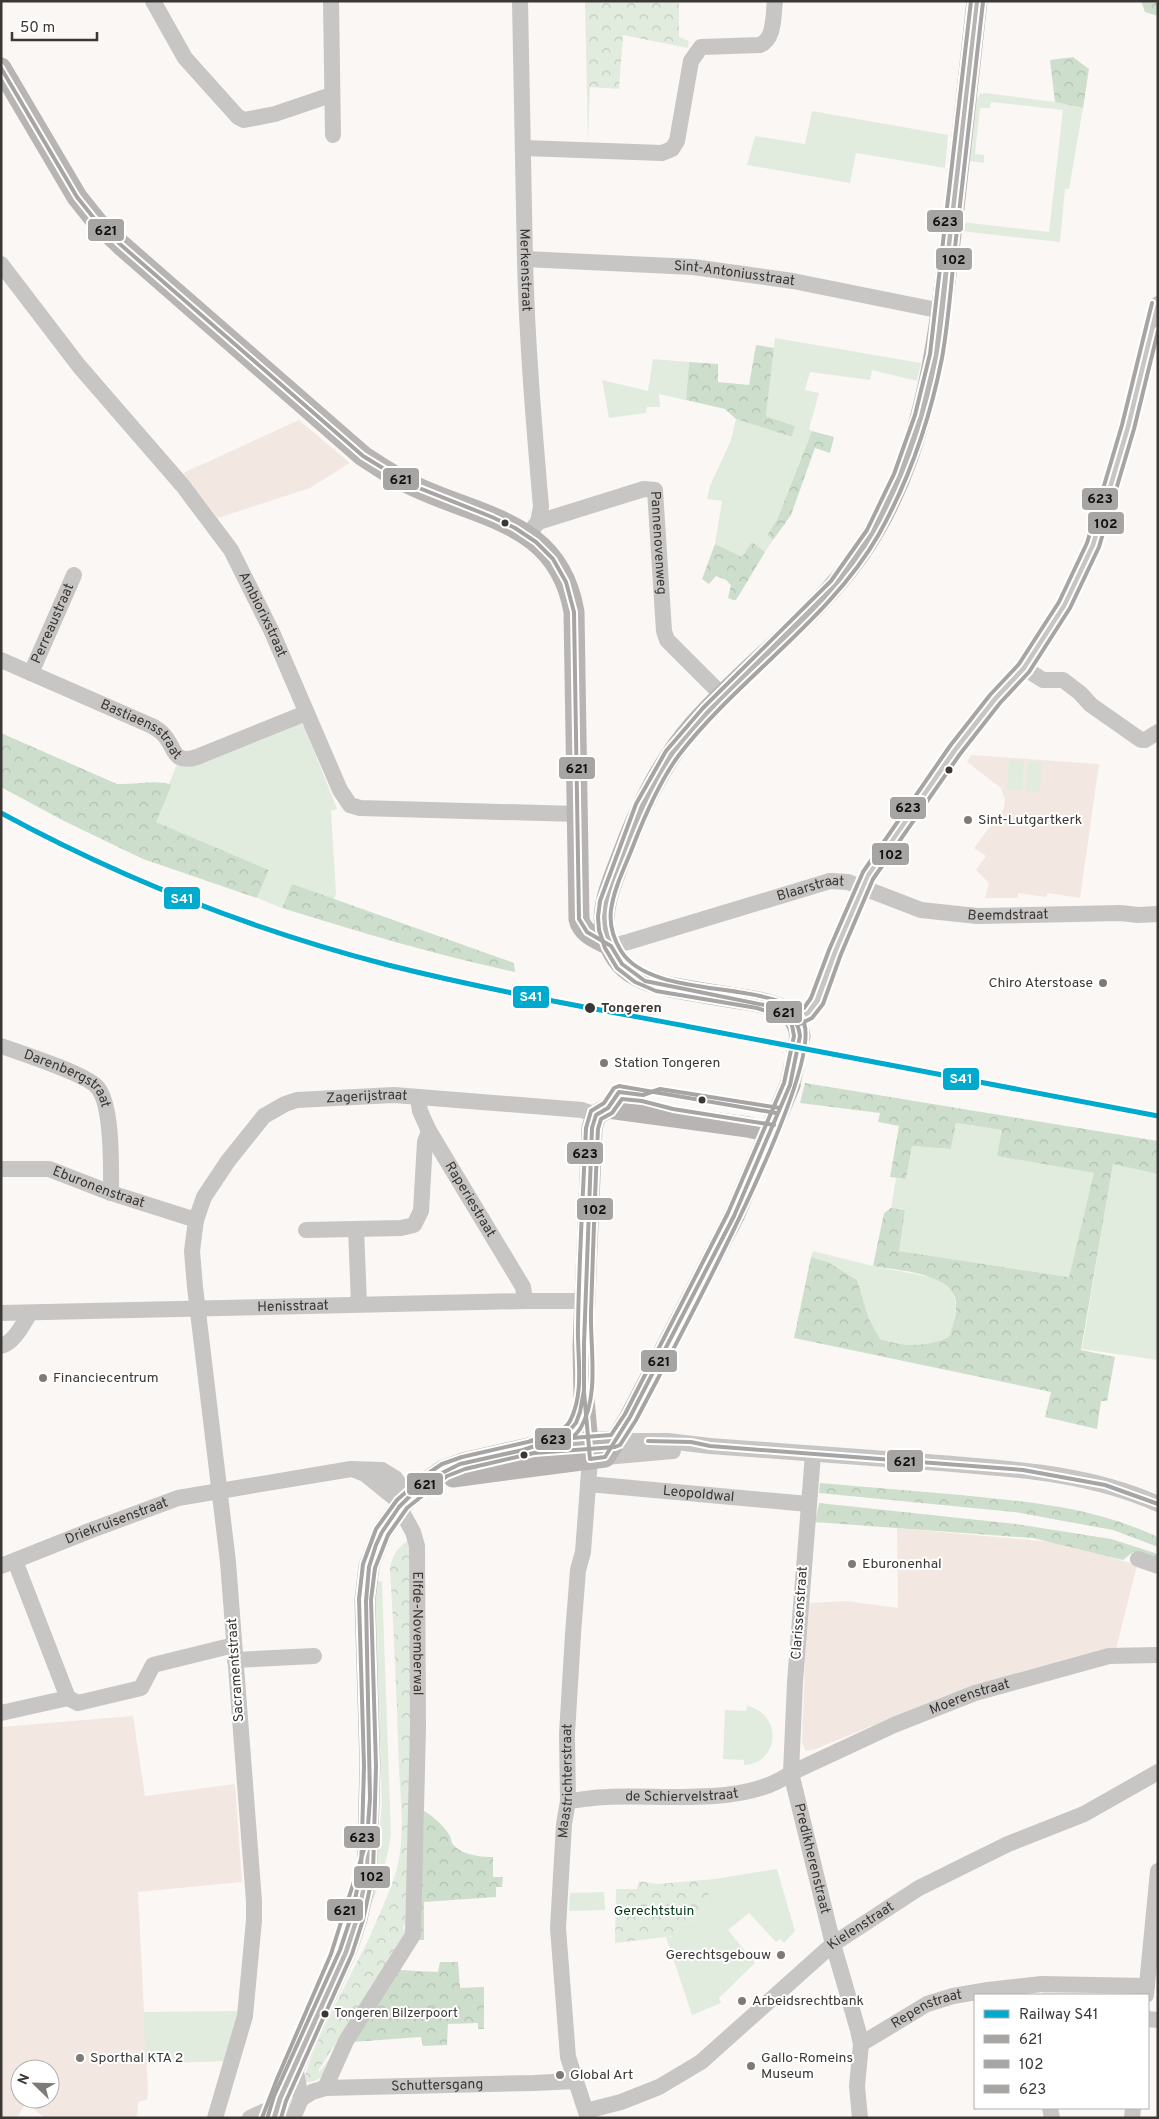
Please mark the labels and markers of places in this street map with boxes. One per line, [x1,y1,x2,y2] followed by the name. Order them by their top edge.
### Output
[500,518,510,528] unlabelled marker
[944,765,954,775] unlabelled marker
[978,812,1082,829] place label: Sint-Lutgartkerk
[962,814,974,826] marker: Sint-Lutgartkerk
[989,975,1093,992] place label: Chiro Aterstoase
[1097,977,1109,989] marker: Chiro Aterstoase
[601,1000,662,1017] place label: Tongeren
[583,1001,597,1015] marker: Tongeren
[614,1055,720,1072] place label: Station Tongeren
[598,1057,610,1069] marker: Station Tongeren
[697,1095,707,1105] unlabelled marker
[53,1370,159,1387] place label: Financiecentrum
[37,1372,49,1384] marker: Financiecentrum
[519,1450,529,1460] unlabelled marker
[862,1556,942,1573] place label: Eburonenhal
[846,1558,858,1570] marker: Eburonenhal
[665,1947,771,1964] place label: Gerechtsgebouw
[775,1949,787,1961] marker: Gerechtsgebouw
[752,1993,864,2010] place label: Arbeidsrechtbank
[736,1995,748,2007] marker: Arbeidsrechtbank
[334,2006,458,2022] place label: Tongeren Bilzerpoort
[320,2009,330,2019] marker: Tongeren Bilzerpoort
[90,2050,183,2067] place label: Sporthal KTA 2
[761,2050,853,2083] place label: Gallo-Romeins Museum
[74,2052,86,2064] marker: Sporthal KTA 2
[745,2060,757,2072] marker: Gallo-Romeins Museum
[570,2067,633,2084] place label: Global Art
[554,2069,566,2081] marker: Global Art

